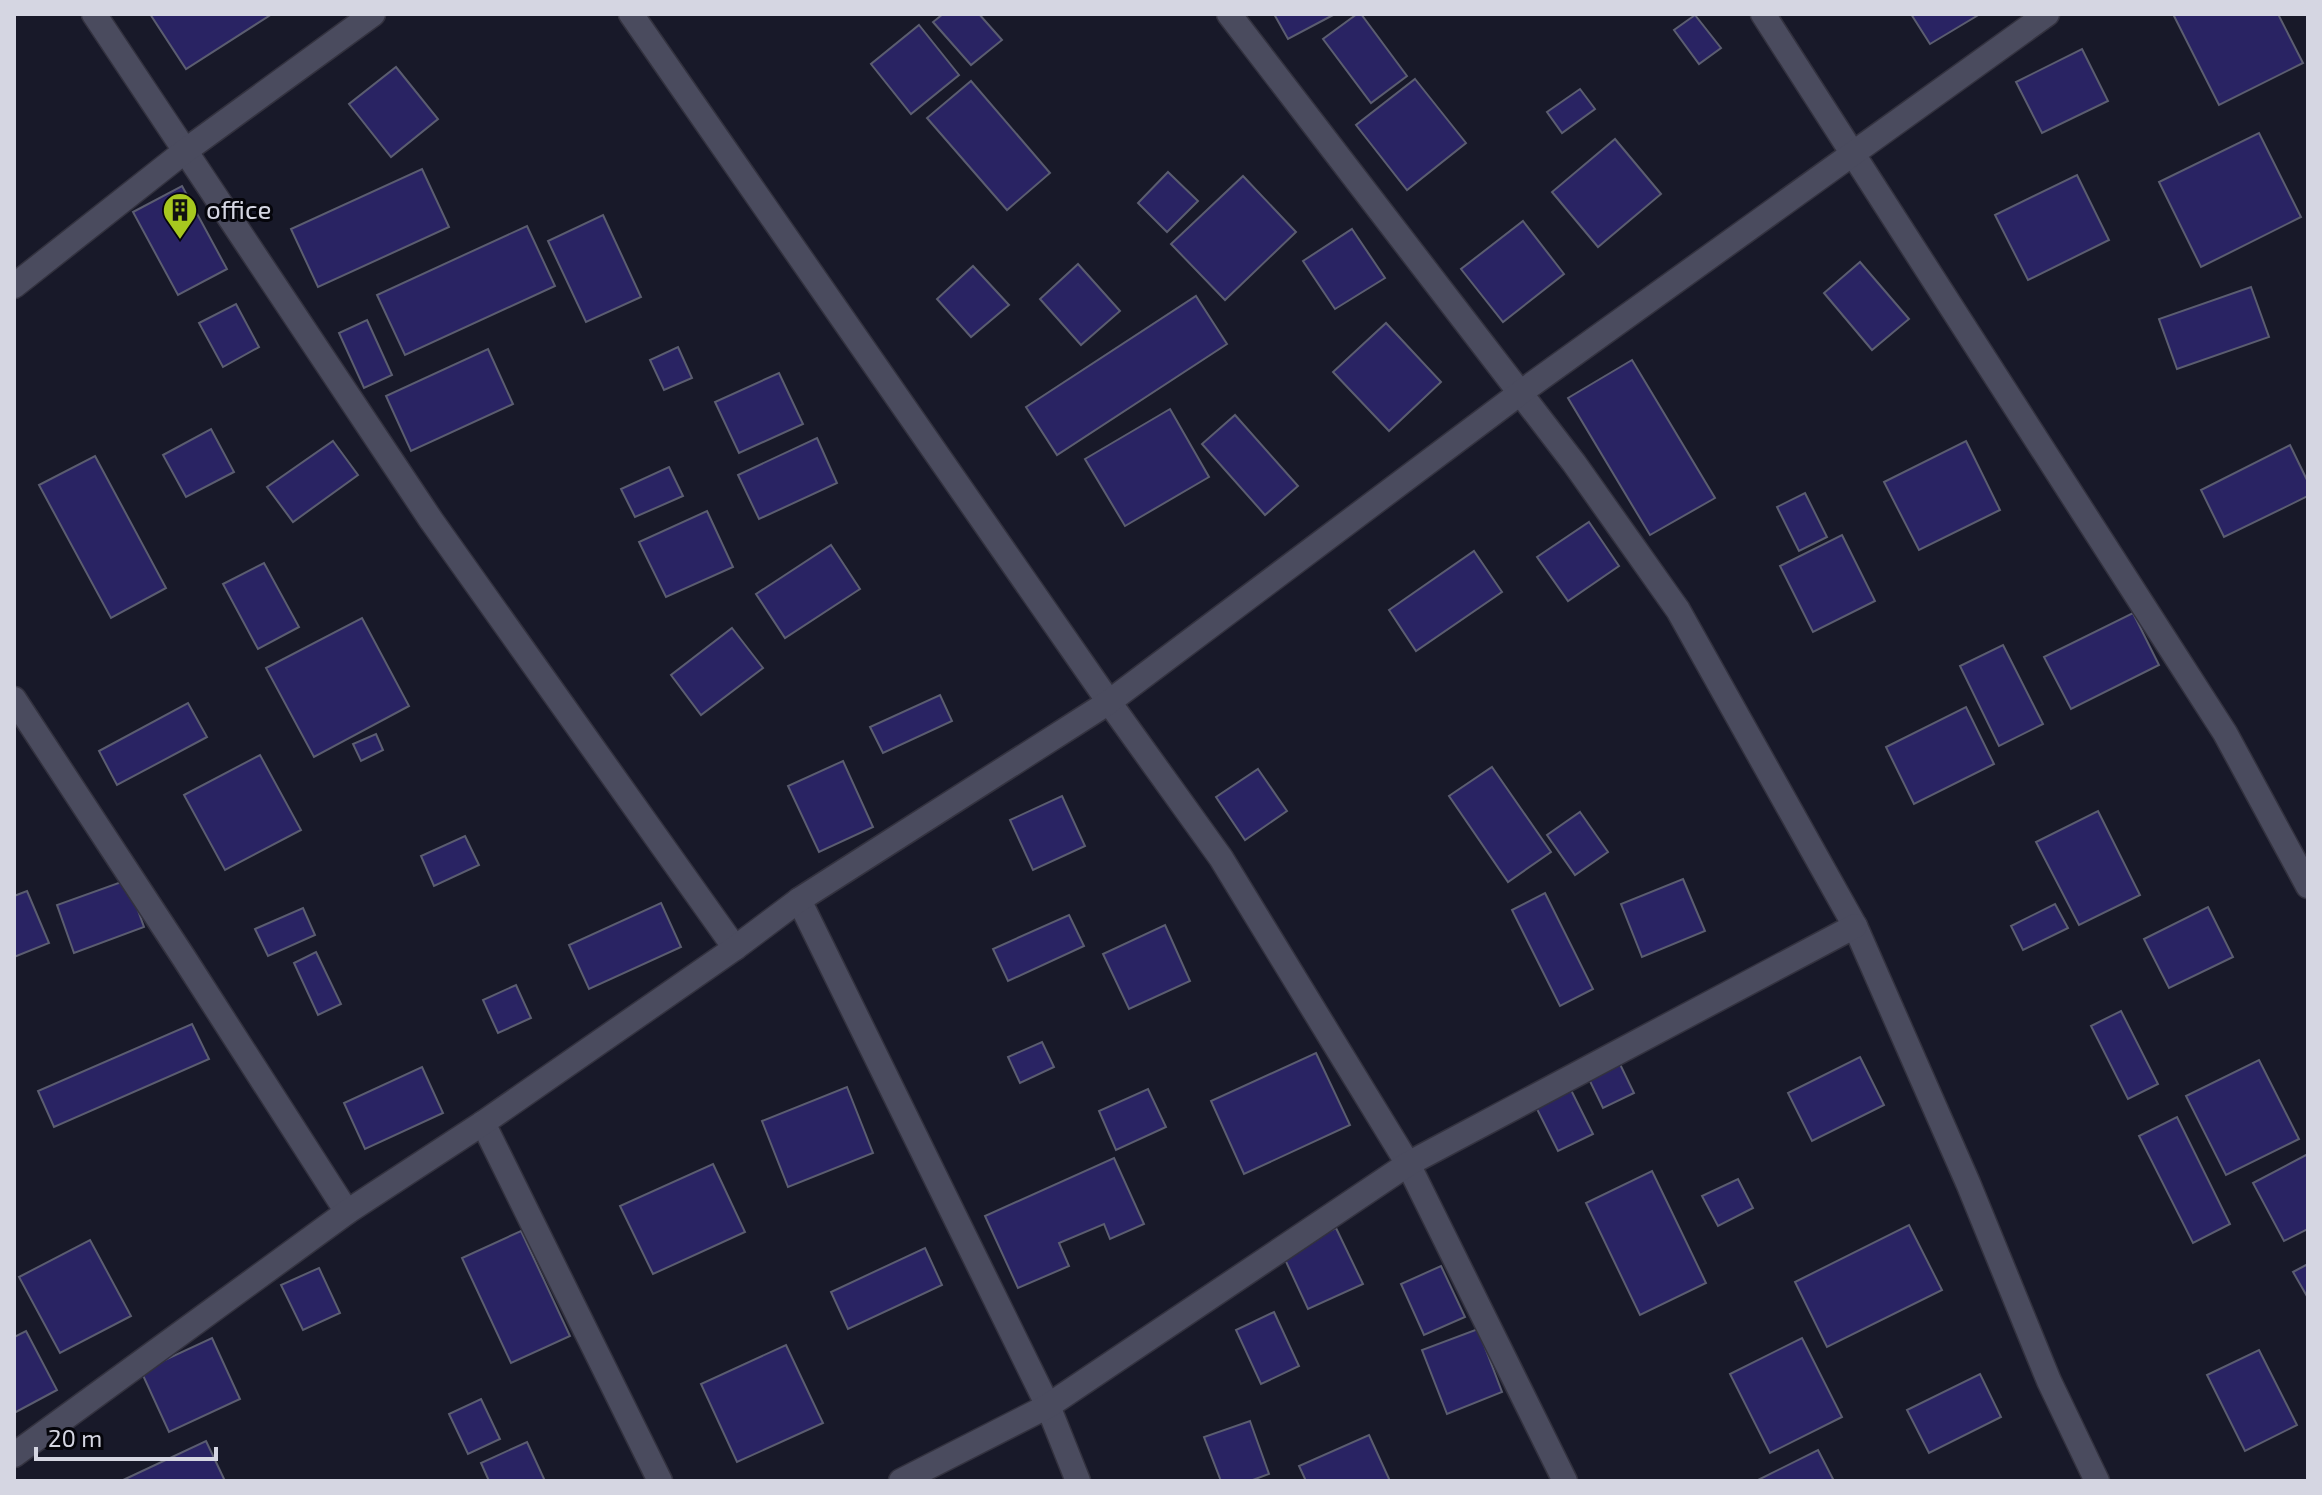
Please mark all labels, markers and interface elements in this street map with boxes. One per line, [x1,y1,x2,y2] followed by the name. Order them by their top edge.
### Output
[161,191,199,241] building icon: office
[206,193,271,224] place label: office
[36,1411,216,1461] scale bar
[48,1423,102,1452] text: 20 m

